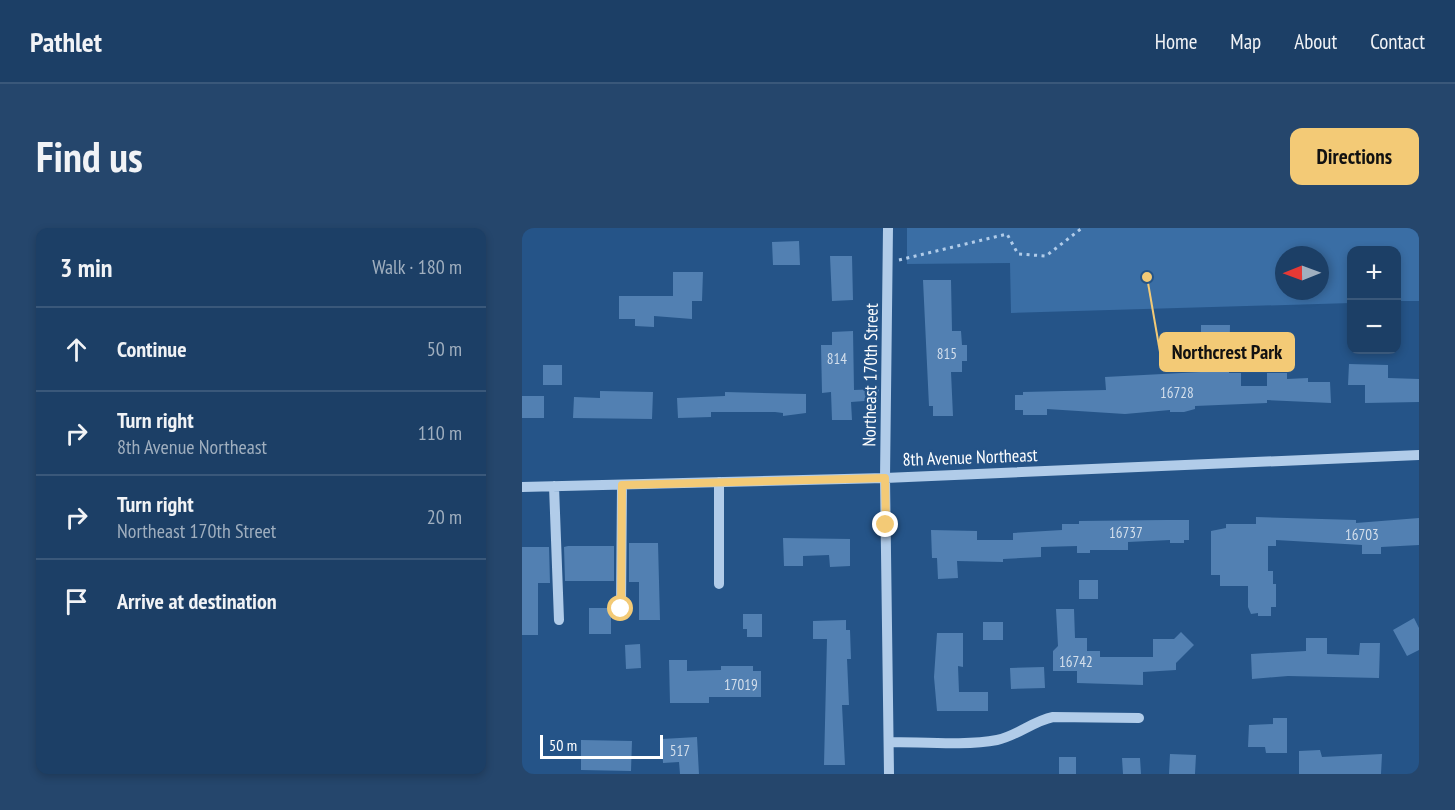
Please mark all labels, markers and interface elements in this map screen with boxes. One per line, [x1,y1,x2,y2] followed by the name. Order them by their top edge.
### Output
[30,23,102,60] text: Pathlet
[1155,28,1197,55] text: Home
[1230,28,1261,55] text: Map
[1294,28,1337,55] text: About
[1370,28,1425,55] text: Contact
[1290,128,1419,185] button: Directions
[36,129,143,184] text: Find us
[1275,246,1329,300] north arrow
[1347,246,1401,354] map controls
[1347,246,1401,300] button: +
[60,251,113,284] text: 3 min
[372,254,462,280] text: Walk · 180 m
[1347,300,1401,354] button: −
[857,303,883,447] street label: Northeast 170th Street
[60,333,93,366] icon: ahead
[1160,333,1294,371] callout: Northcrest Park
[117,335,187,363] text: Continue
[427,336,462,362] text: 50 m
[1172,339,1283,365] text: Northcrest Park
[937,344,957,363] house number: 815
[827,349,847,368] house number: 814
[1160,383,1194,402] house number: 16728
[117,406,194,434] text: Turn right
[60,417,93,450] icon: right
[418,420,462,446] text: 110 m
[117,434,267,460] text: 8th Avenue Northeast
[902,443,1038,471] street label: 8th Avenue Northeast
[117,490,194,518] text: Turn right
[60,501,93,534] icon: right
[427,504,462,530] text: 20 m
[872,511,898,537] route end
[117,518,276,544] text: Northeast 170th Street
[1109,523,1143,542] house number: 16737
[1345,525,1379,544] house number: 16703
[60,585,93,618] icon: arrive
[117,587,277,615] text: Arrive at destination
[607,595,633,621] route start
[1059,652,1093,671] house number: 16742
[724,675,758,694] house number: 17019
[540,732,663,760] scale bar
[549,735,577,755] text: 50 m
[670,741,690,760] house number: 517

